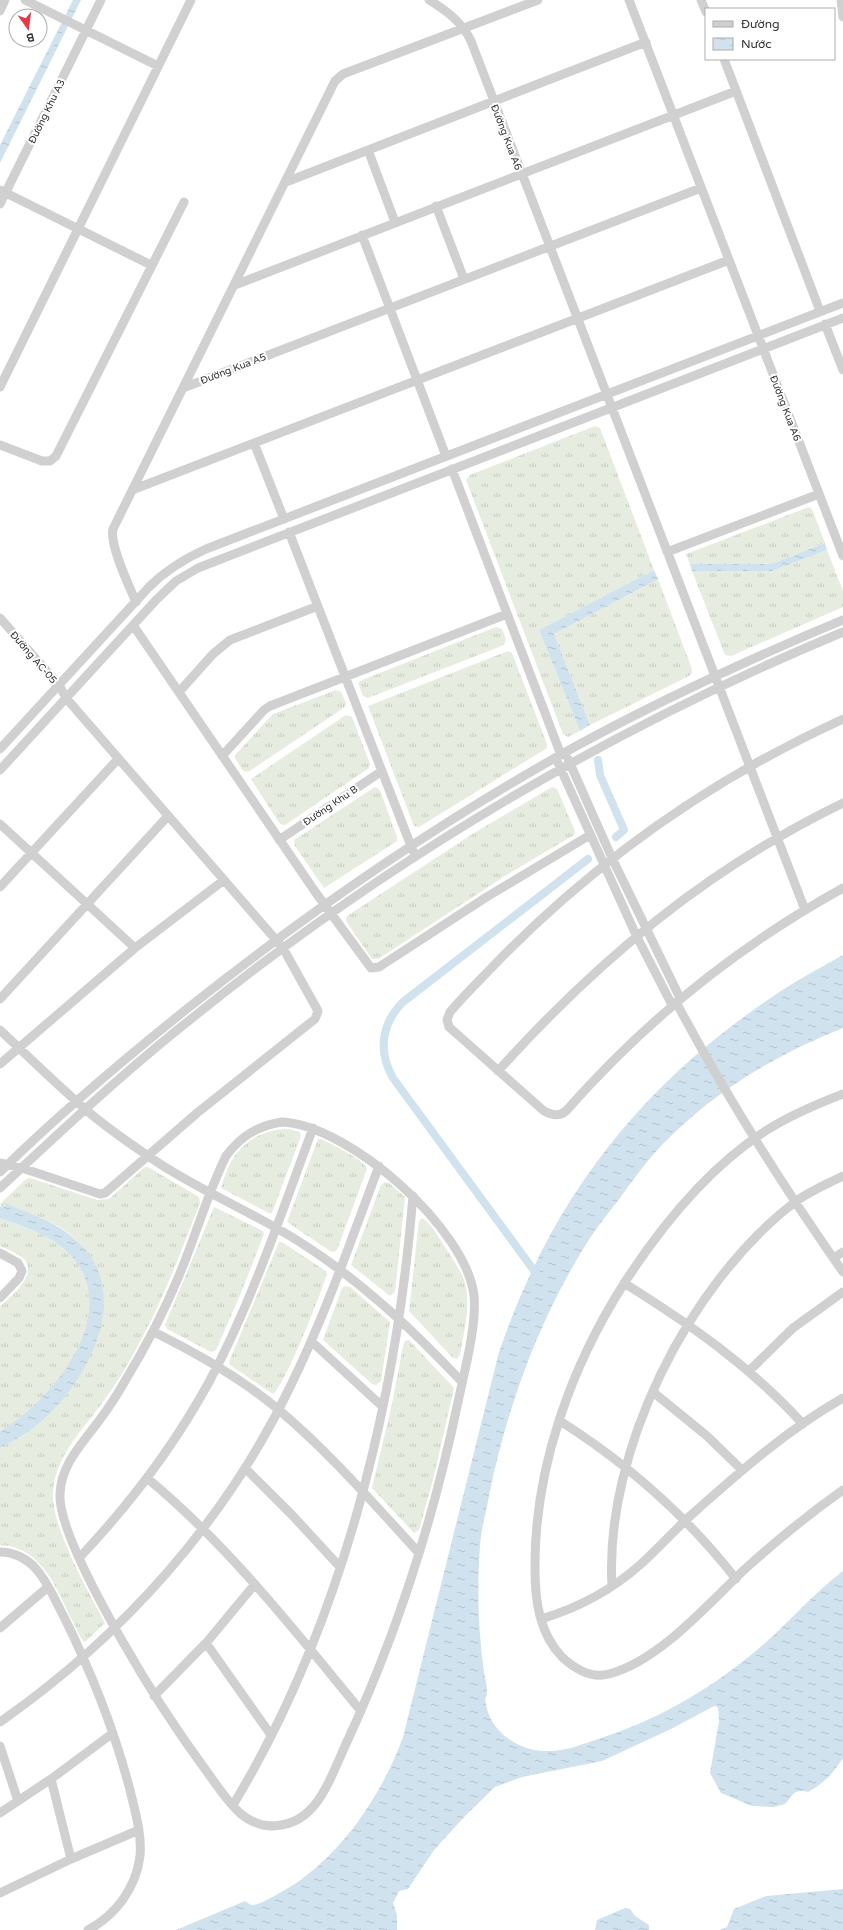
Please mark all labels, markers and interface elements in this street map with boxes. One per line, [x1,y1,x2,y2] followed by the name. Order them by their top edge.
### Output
[8,8,48,48] north arrow
[705,8,835,60] legend
[741,17,780,31] text: Đường
[25,30,36,45] text: B
[741,37,772,51] text: Nước
[26,77,68,145] street label: Đường Khu A3
[488,103,524,172] street label: Đường Kua A6
[199,351,268,387] street label: Đường Kua A5
[767,374,803,443] street label: Đường Kua A6
[7,629,59,686] street label: Đường AC-05
[301,783,360,828] street label: Đường Khu B

